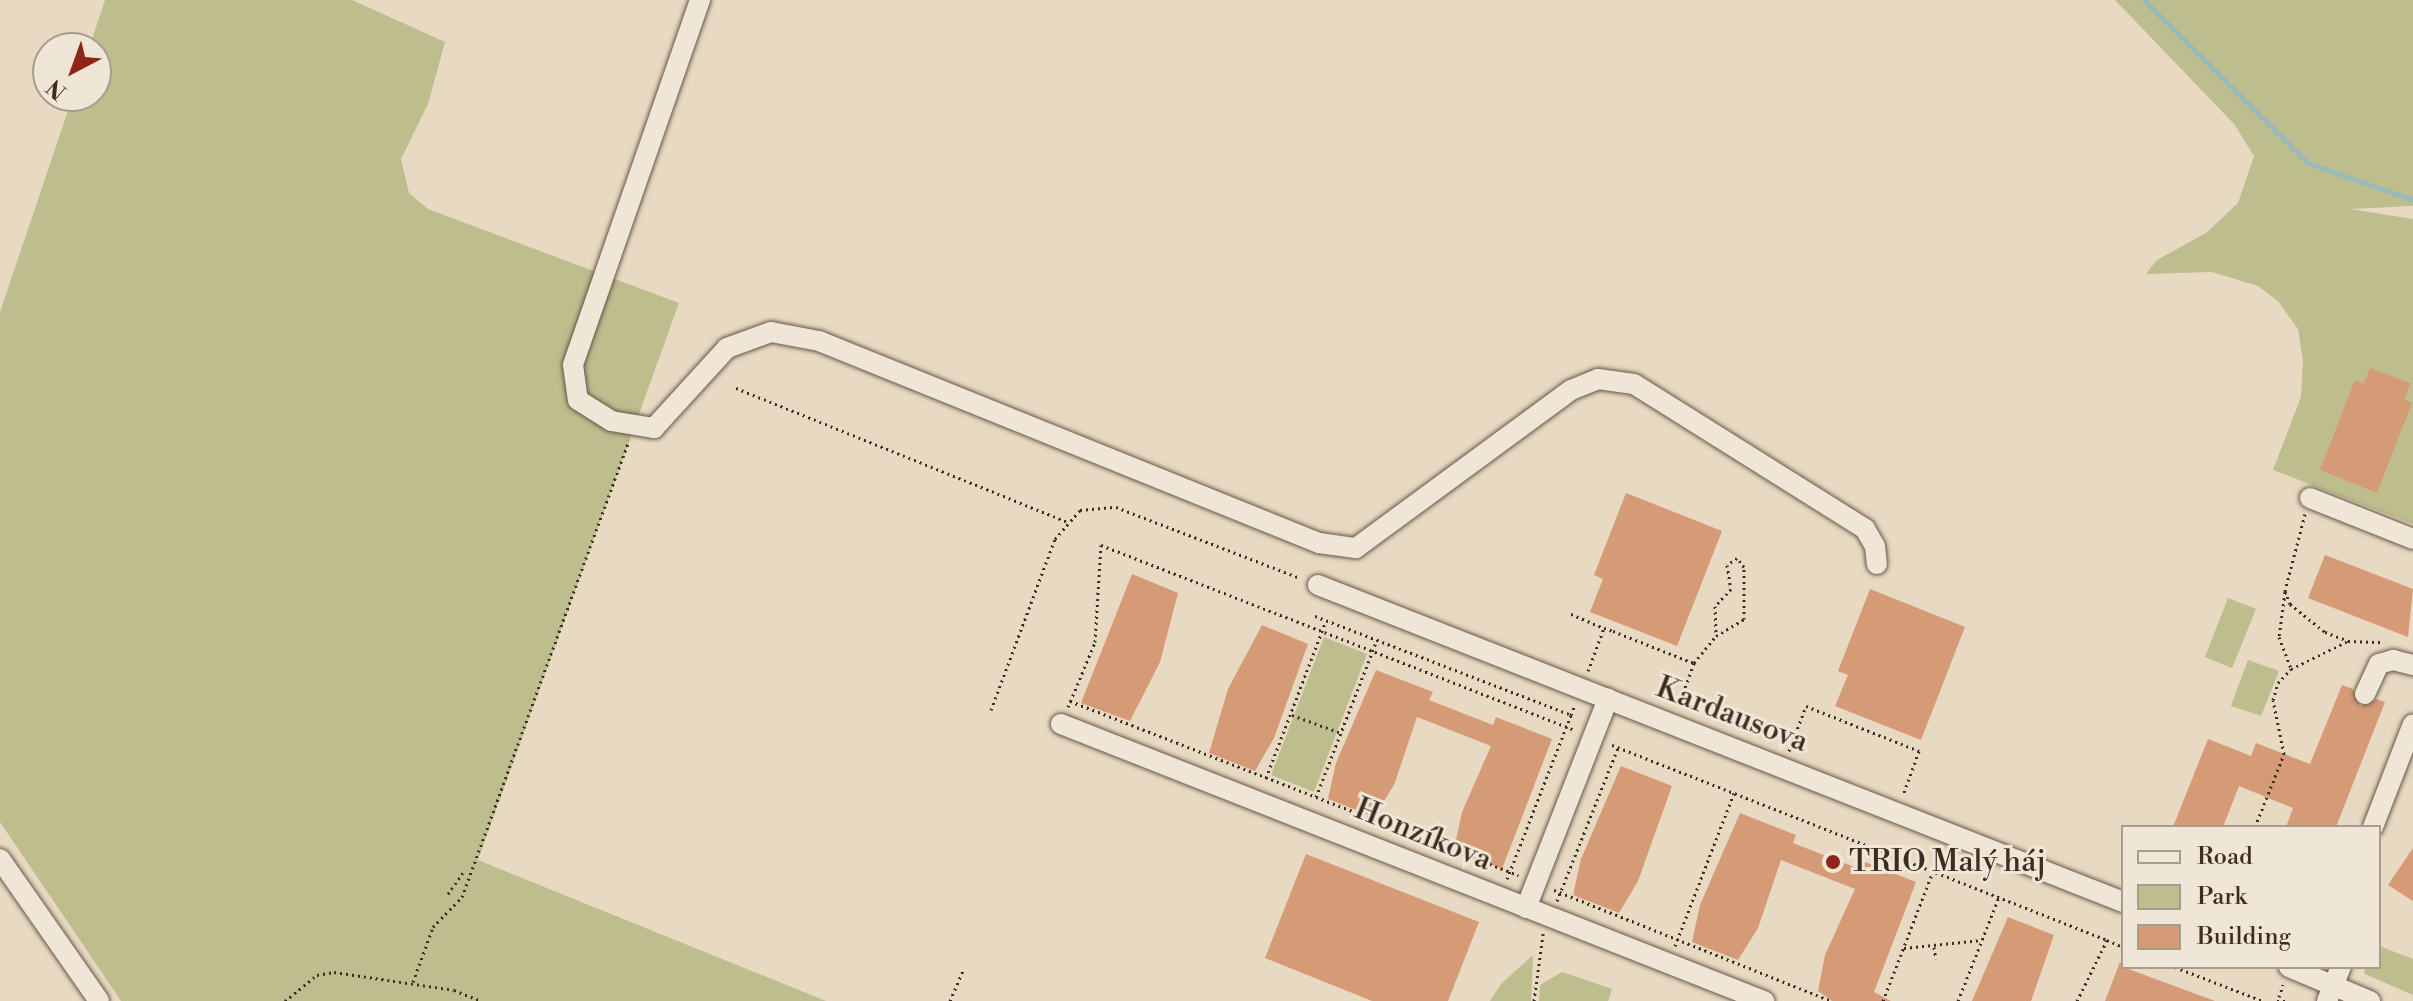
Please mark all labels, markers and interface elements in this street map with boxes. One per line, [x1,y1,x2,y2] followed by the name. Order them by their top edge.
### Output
[32,32,112,112] north arrow
[42,73,73,105] text: N
[1651,670,1813,760] street label: Kardausova
[1349,791,1497,879] street label: Honzíkova
[2121,825,2381,969] legend
[2197,842,2253,872] text: Road
[1849,844,2046,880] place label: TRIO Malý háj
[1824,853,1842,871] marker: TRIO Malý háj
[2197,882,2247,912] text: Park
[2197,922,2291,952] text: Building

